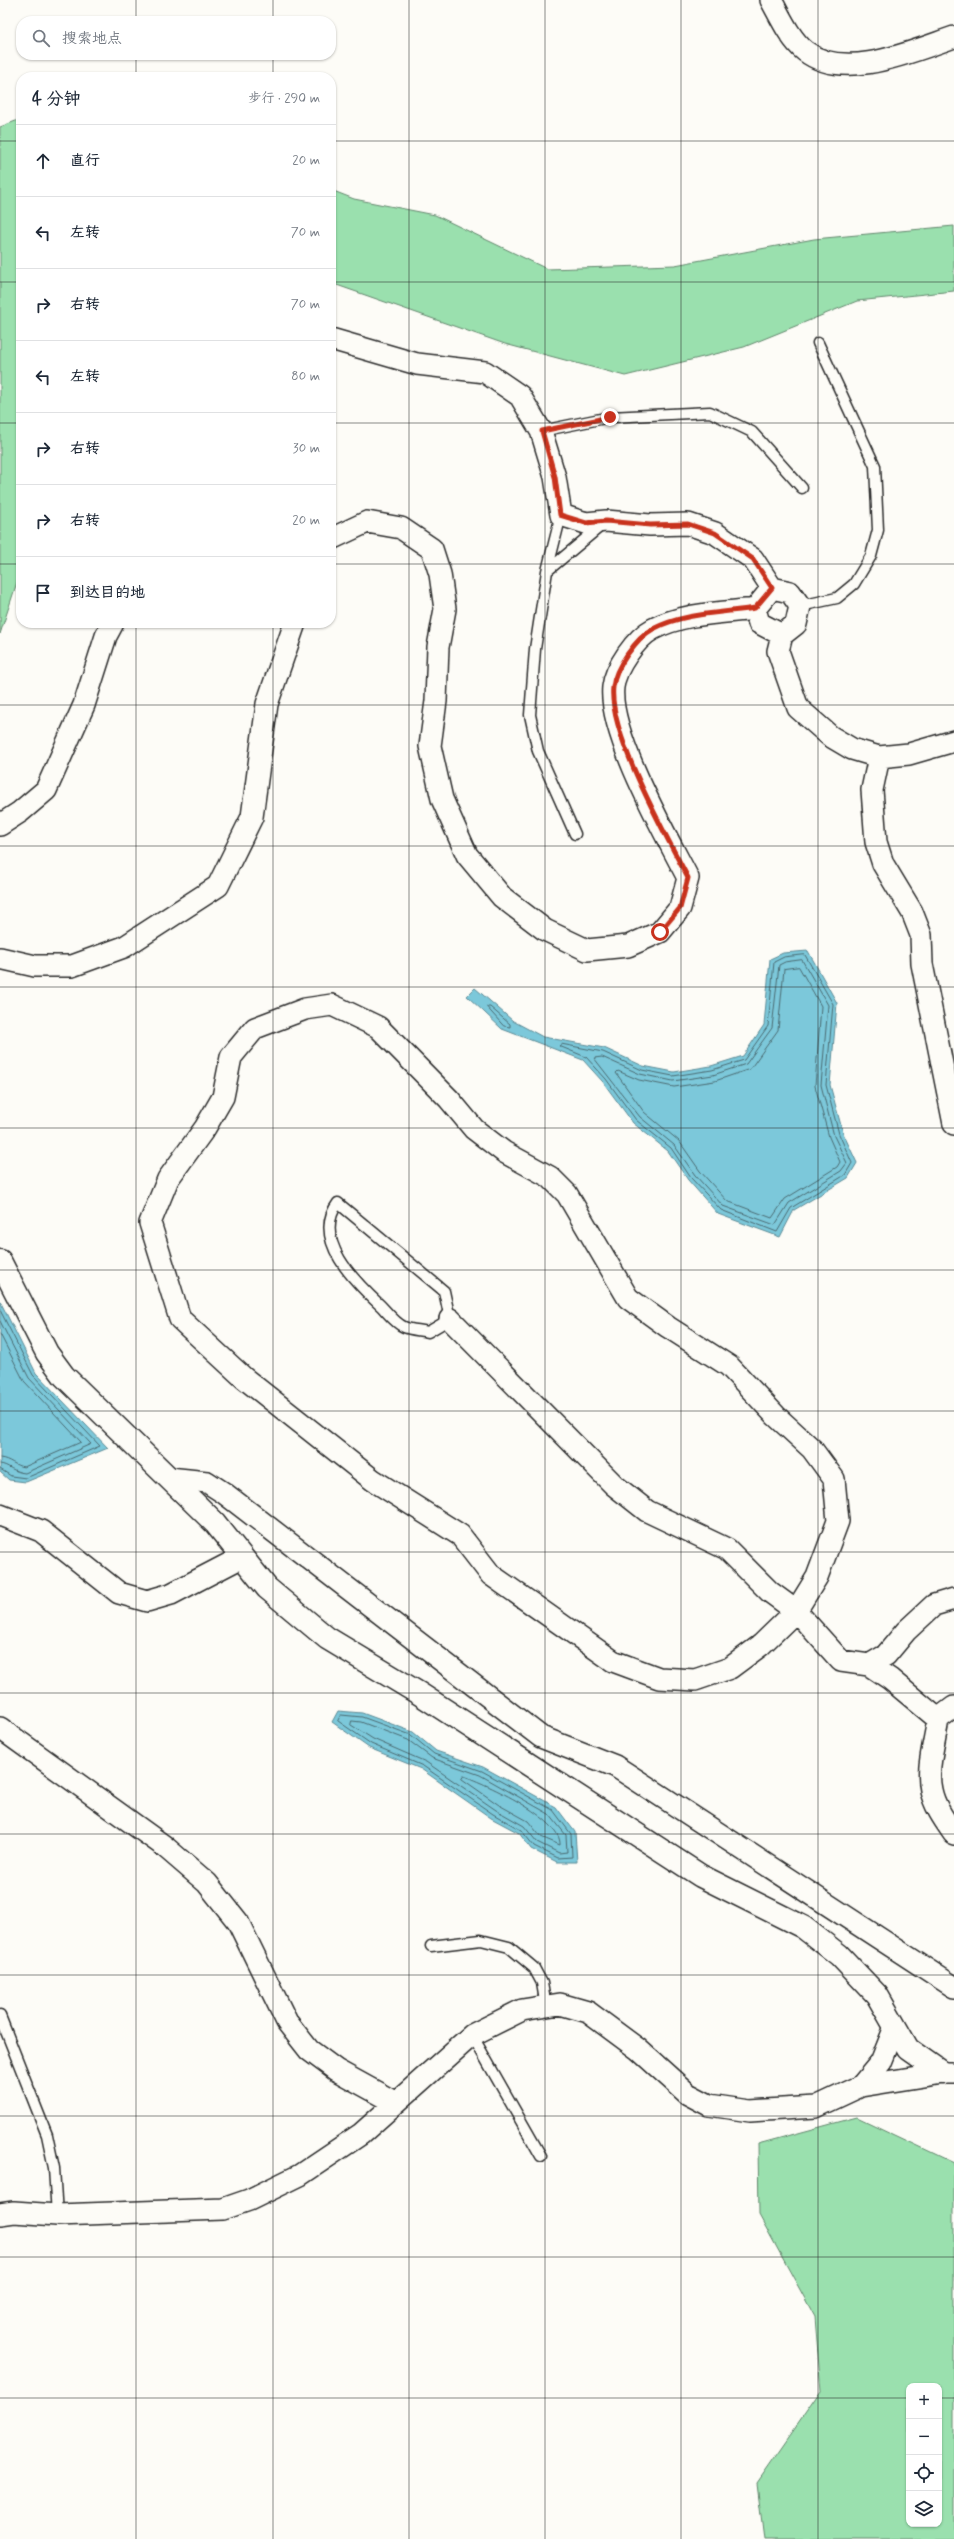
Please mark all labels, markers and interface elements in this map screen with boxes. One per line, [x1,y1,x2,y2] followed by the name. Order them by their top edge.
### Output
[16,16,336,60] search box
[30,27,52,49] icon: search
[62,29,122,49] text: 搜索地点
[32,88,80,110] text: 4 分钟
[248,90,320,107] text: 步行 · 290 m
[32,150,54,172] icon: ahead
[70,151,100,171] text: 直行
[292,152,320,169] text: 20 m
[32,222,54,244] icon: left
[70,223,100,243] text: 左转
[291,224,320,241] text: 70 m
[32,294,54,316] icon: right
[70,295,100,315] text: 右转
[291,296,320,313] text: 70 m
[32,366,54,388] icon: left
[70,367,100,387] text: 左转
[291,368,320,385] text: 80 m
[601,408,619,426] route end
[32,438,54,460] icon: right
[70,439,100,459] text: 右转
[293,440,320,457] text: 30 m
[32,510,54,532] icon: right
[70,511,100,531] text: 右转
[292,512,320,529] text: 20 m
[32,582,54,604] icon: arrive
[70,583,145,603] text: 到达目的地
[651,923,669,941] route start
[906,2383,942,2527] map controls
[906,2383,942,2419] button: +
[906,2419,942,2455] button: −
[906,2455,942,2491] button: locate
[906,2491,942,2527] button: layers

